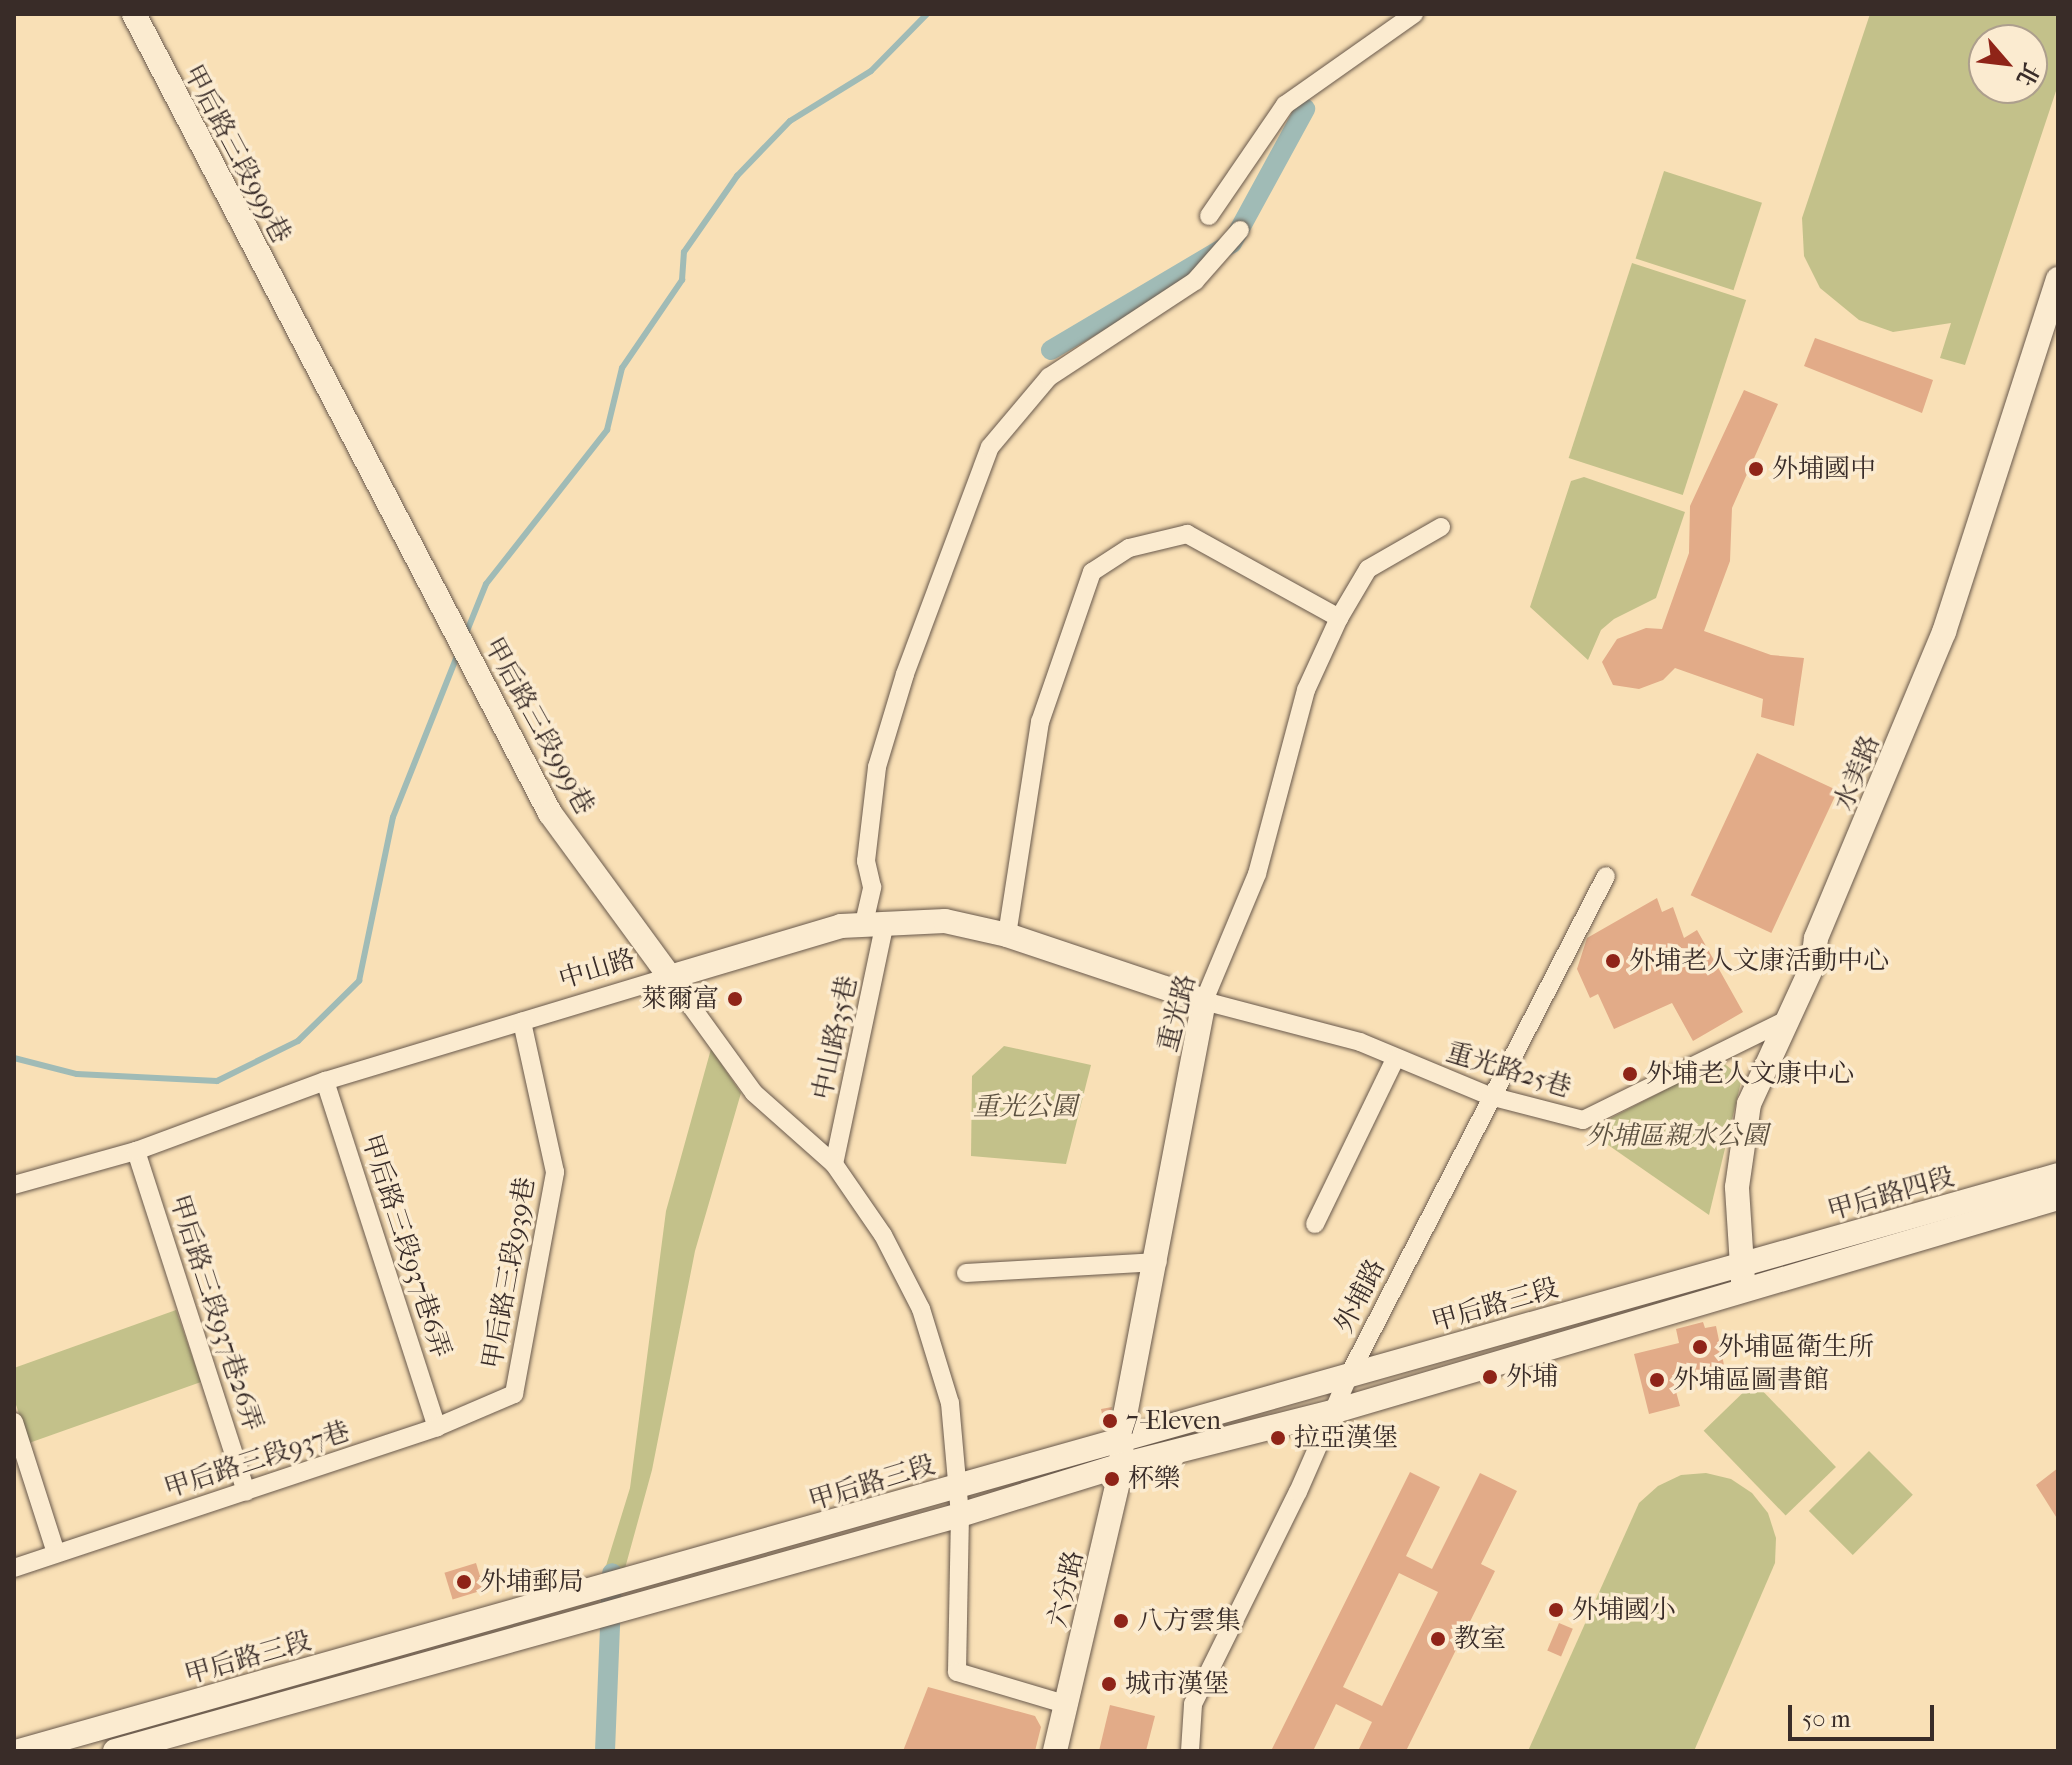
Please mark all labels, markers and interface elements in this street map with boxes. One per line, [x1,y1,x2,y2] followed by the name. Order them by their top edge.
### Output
[1968,24,2048,104] north arrow
[2011,58,2044,90] text: 北
[177,60,297,248] street label: 甲后路三段999巷
[1772,453,1876,485] place label: 外埔國中
[1747,460,1765,478] marker: 外埔國中
[478,632,600,820] street label: 甲后路三段999巷
[1828,731,1886,815] street label: 水美路
[555,943,639,995] street label: 中山路
[1629,945,1889,977] place label: 外埔老人文康活動中心
[1604,952,1622,970] marker: 外埔老人文康活動中心
[1152,971,1202,1055] street label: 重光路
[807,973,863,1103] street label: 中山路35巷
[641,983,719,1015] place label: 萊爾富
[726,990,744,1008] marker: 萊爾富
[1443,1036,1575,1104] street label: 重光路25巷
[1646,1058,1854,1090] place label: 外埔老人文康中心
[1621,1065,1639,1083] marker: 外埔老人文康中心
[973,1091,1077,1123] park label: 重光公園
[1586,1120,1768,1152] park label: 外埔區親水公園
[355,1130,457,1362] street label: 甲后路三段937巷6弄
[1824,1161,1958,1227] street label: 甲后路四段
[477,1175,541,1371] street label: 甲后路三段939巷
[163,1191,269,1435] street label: 甲后路三段937巷26弄
[1328,1254,1392,1338] street label: 外埔路
[1428,1272,1562,1338] street label: 甲后路三段
[1718,1331,1874,1363] place label: 外埔區衛生所
[1689,1336,1711,1358] marker: 外埔區衛生所
[1506,1361,1558,1393] place label: 外埔
[1673,1364,1829,1396] place label: 外埔區圖書館
[1481,1368,1499,1386] marker: 外埔
[1648,1371,1666,1389] marker: 外埔區圖書館
[1126,1405,1221,1437] place label: 7-Eleven
[1101,1412,1119,1430] marker: 7-Eleven
[160,1415,354,1505] street label: 甲后路三段937巷
[1294,1422,1398,1454] place label: 拉亞漢堡
[1269,1429,1287,1447] marker: 拉亞漢堡
[805,1449,939,1517] street label: 甲后路三段
[1128,1463,1180,1495] place label: 杯樂
[1103,1470,1121,1488] marker: 杯樂
[1042,1547,1090,1631] street label: 六分路
[480,1566,584,1598] place label: 外埔郵局
[455,1573,473,1591] marker: 外埔郵局
[1572,1594,1676,1626] place label: 外埔國小
[1547,1601,1565,1619] marker: 外埔國小
[1137,1605,1241,1637] place label: 八方雲集
[1112,1612,1130,1630] marker: 八方雲集
[1454,1623,1506,1655] place label: 教室
[181,1625,315,1691] street label: 甲后路三段
[1429,1630,1447,1648] marker: 教室
[1125,1668,1229,1700] place label: 城市漢堡
[1100,1675,1118,1693] marker: 城市漢堡
[1792,1689,1938,1739] scale bar
[1802,1705,1851,1733] text: 50 m

